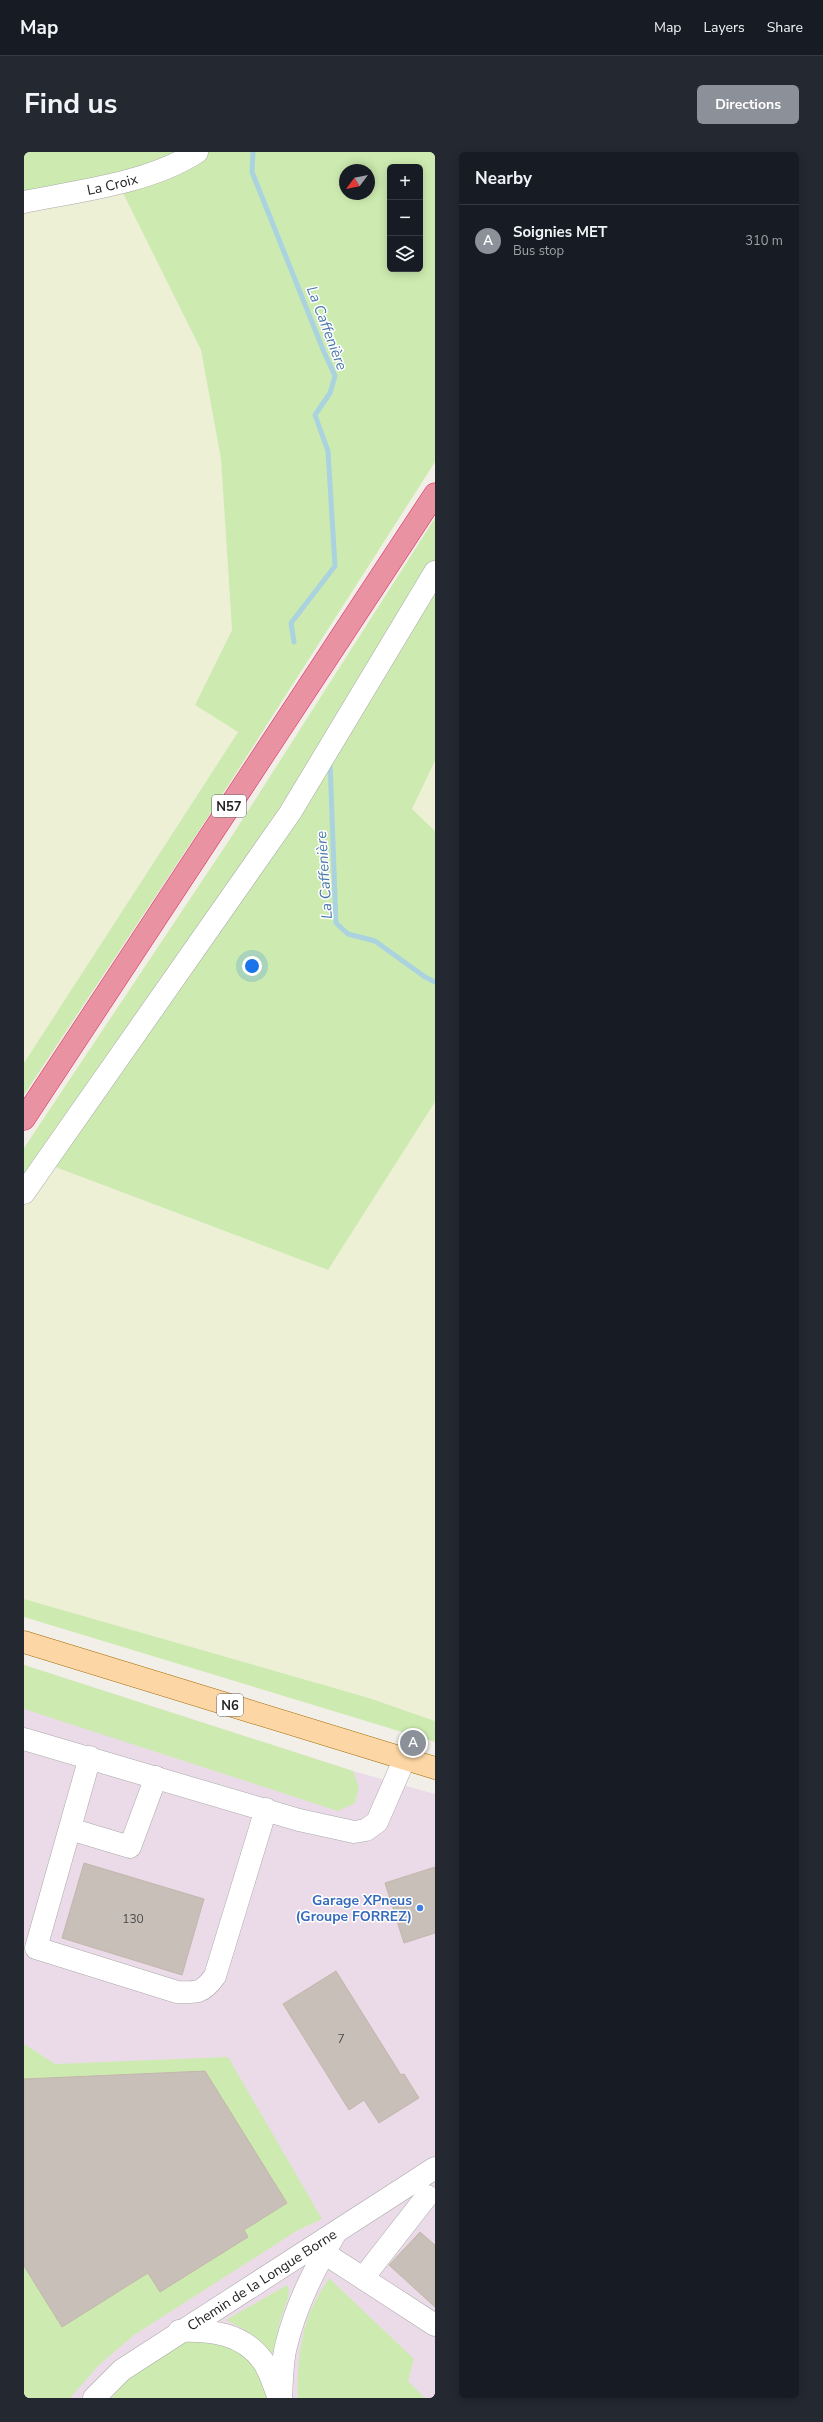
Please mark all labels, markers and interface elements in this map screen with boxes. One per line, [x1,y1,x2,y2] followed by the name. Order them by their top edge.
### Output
[20,15,58,41] text: Map
[654,18,681,37] text: Map
[703,18,745,37] text: Layers
[767,18,803,37] text: Share
[24,85,118,123] text: Find us
[697,85,799,124] button: Directions
[339,164,375,200] north arrow
[387,164,423,272] map controls
[387,164,423,200] button: +
[475,167,532,190] text: Nearby
[85,169,141,200] street label: La Croix
[387,200,423,236] button: −
[513,222,607,242] text: Soignies MET
[483,232,493,250] text: A
[745,232,783,250] text: 310 m
[387,236,423,272] button: layers
[513,242,564,260] text: Bus stop
[302,283,352,373] water label: La Caffenière
[212,795,246,817] road number: N57
[311,830,337,920] water label: La Caffenière
[242,956,262,976] your location
[217,1694,243,1716] road number: N6
[400,1728,426,1758] pin: A
[295,1891,412,1926] place label: Garage XPneus (Groupe FORREZ)
[415,1903,425,1913] marker: Garage XPneus (Groupe FORREZ)
[122,1911,144,1927] house number: 130
[337,2031,345,2047] house number: 7
[184,2225,340,2335] street label: Chemin de la Longue Borne

